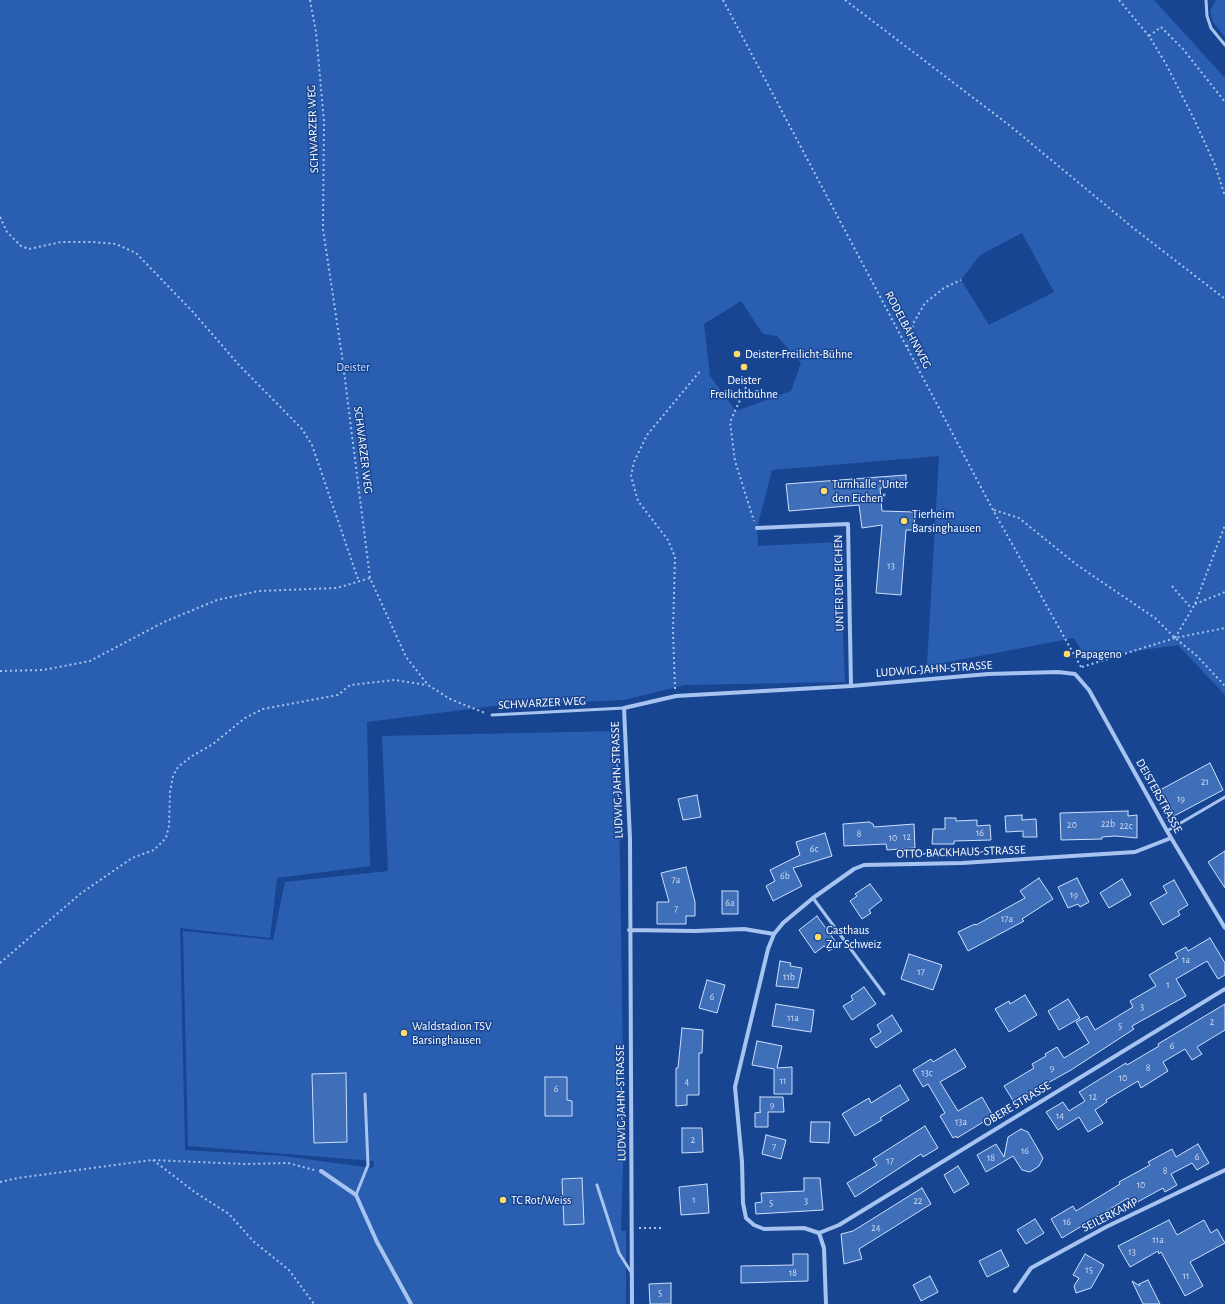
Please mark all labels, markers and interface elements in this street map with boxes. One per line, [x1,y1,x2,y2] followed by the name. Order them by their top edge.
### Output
[304,85,322,173] street label: SCHWARZER WEG
[882,289,934,371] street label: RODELBAHNWEG
[745,347,853,361] place label: Deister-Freilicht-Bühne
[732,349,742,359] marker: Deister-Freilicht-Bühne
[336,360,370,374] park label: Deister
[739,362,749,372] marker: Deister Freilichtbühne
[710,373,778,401] place label: Deister Freilichtbühne
[350,405,376,495] street label: SCHWARZER WEG
[832,477,908,505] place label: Turnhalle "Unter den Eichen"
[819,486,829,496] marker: Turnhalle "Unter den Eichen"
[912,507,981,535] place label: Tierheim Barsinghausen
[899,516,909,526] marker: Tierheim Barsinghausen
[831,534,847,632] street label: UNTER DEN EICHEN
[887,560,895,572] house number: 13
[1075,647,1122,661] place label: Papageno
[1062,649,1072,659] marker: Papageno
[875,658,993,680] street label: LUDWIG-JAHN-STRASSE
[498,694,586,712] street label: SCHWARZER WEG
[608,721,626,839] street label: LUDWIG-JAHN-STRASSE
[1133,756,1185,836] street label: DEISTERSTRASSE
[1201,776,1209,788] house number: 21
[1177,793,1185,805] house number: 19
[1101,818,1115,830] house number: 22b
[1067,819,1077,831] house number: 20
[1120,820,1132,832] house number: 22c
[976,827,984,839] house number: 16
[857,828,861,840] house number: 8
[903,831,911,843] house number: 12
[889,832,897,844] house number: 10
[810,843,818,855] house number: 6c
[896,843,1026,861] street label: OTTO-BACKHAUS-STRASSE
[780,870,790,882] house number: 6b
[672,874,680,886] house number: 7a
[1070,889,1078,901] house number: 19
[725,897,735,909] house number: 6a
[674,903,678,915] house number: 7
[1001,913,1013,925] house number: 17a
[826,923,881,951] place label: Gasthaus Zur Schweiz
[813,932,823,942] marker: Gasthaus Zur Schweiz
[1182,954,1190,966] house number: 1a
[917,966,925,978] house number: 17
[783,971,795,983] house number: 11b
[1166,979,1170,991] house number: 1
[710,991,714,1003] house number: 6
[1140,1001,1144,1013] house number: 3
[787,1012,799,1024] house number: 11a
[1210,1016,1214,1028] house number: 2
[412,1019,492,1047] place label: Waldstadion TSV Barsinghausen
[1118,1020,1122,1032] house number: 5
[399,1028,409,1038] marker: Waldstadion TSV Barsinghausen
[1170,1040,1174,1052] house number: 6
[613,1044,629,1162] street label: LUDWIG-JAHN-STRASSE
[1050,1062,1054,1074] house number: 9
[1146,1062,1150,1074] house number: 8
[921,1067,933,1079] house number: 13c
[1119,1072,1127,1084] house number: 10
[780,1075,786,1087] house number: 11
[685,1076,689,1088] house number: 4
[981,1078,1053,1130] street label: OBERE STRASSE
[554,1083,558,1095] house number: 6
[1089,1091,1097,1103] house number: 12
[770,1099,774,1111] house number: 9
[1056,1110,1064,1122] house number: 14
[955,1116,967,1128] house number: 13a
[691,1134,695,1146] house number: 2
[772,1141,776,1153] house number: 7
[1021,1145,1029,1157] house number: 16
[1195,1151,1199,1163] house number: 6
[987,1152,995,1164] house number: 18
[886,1155,894,1167] house number: 17
[1163,1165,1167,1177] house number: 8
[1137,1179,1145,1191] house number: 10
[511,1193,572,1207] place label: TC Rot/Weiss
[692,1194,696,1206] house number: 1
[498,1195,508,1205] marker: TC Rot/Weiss
[804,1195,808,1207] house number: 3
[913,1195,923,1207] house number: 22
[1079,1195,1141,1235] street label: SEILERKAMP
[769,1197,773,1209] house number: 5
[1063,1216,1071,1228] house number: 16
[871,1222,881,1234] house number: 24
[1152,1234,1164,1246] house number: 11a
[1128,1246,1136,1258] house number: 13
[1085,1264,1093,1276] house number: 15
[789,1267,797,1279] house number: 18
[1183,1270,1189,1282] house number: 11
[658,1287,662,1299] house number: 5

